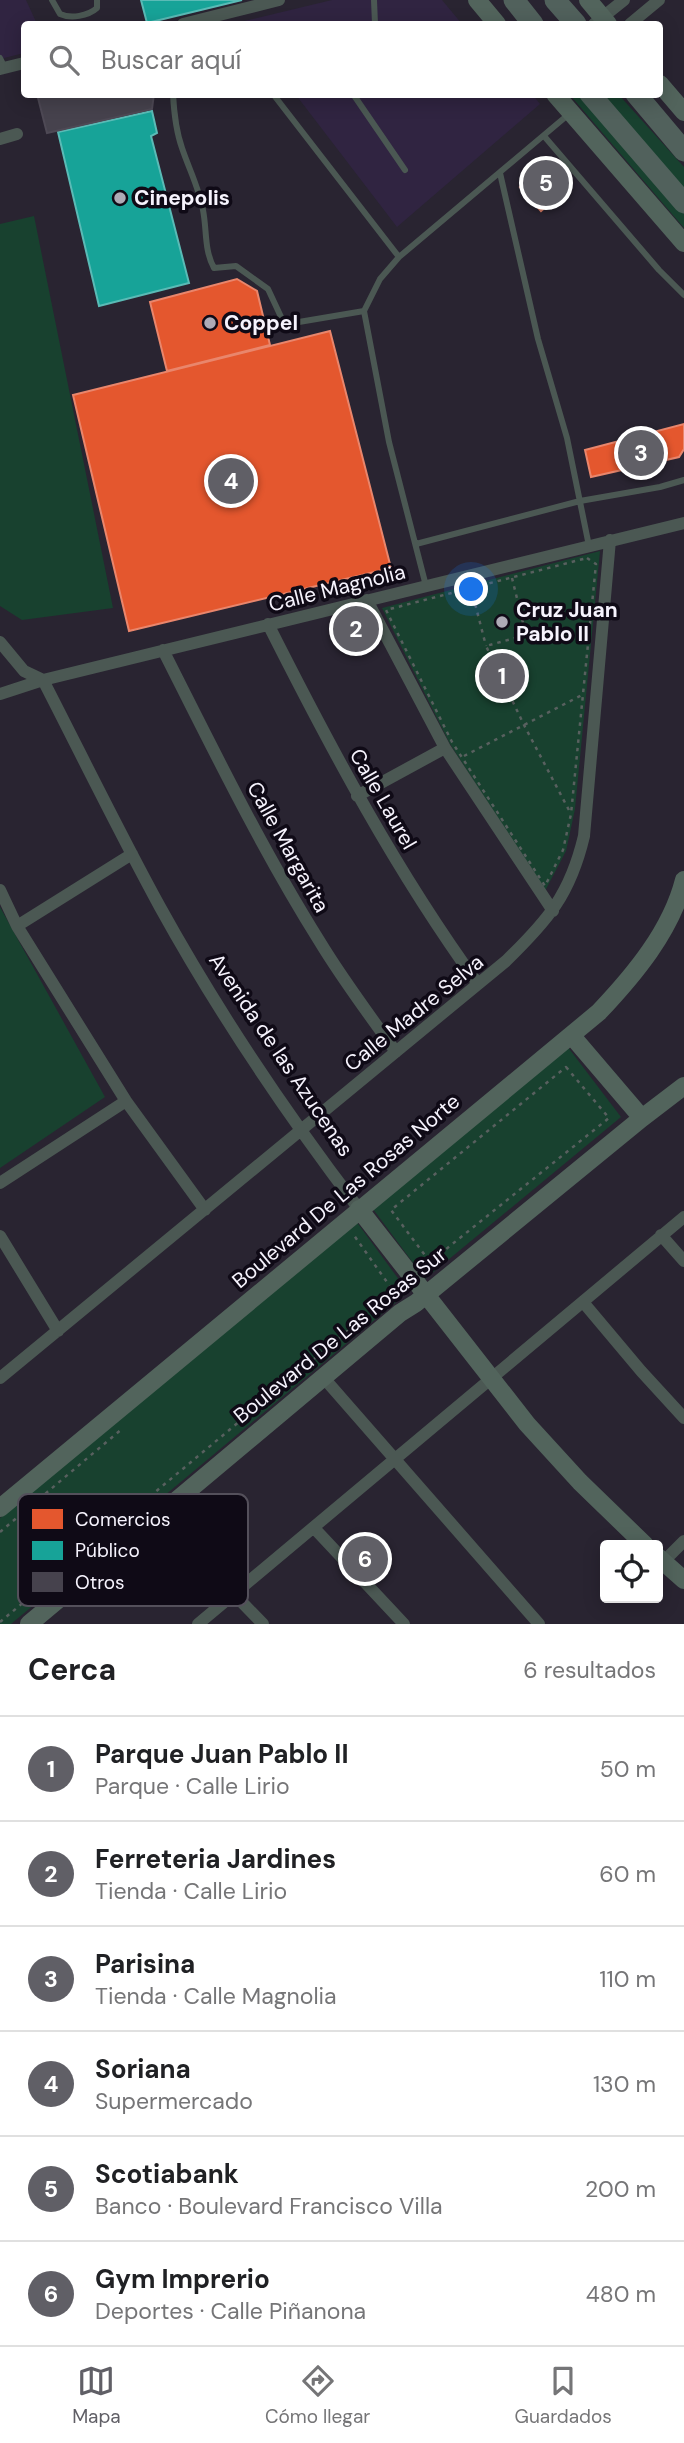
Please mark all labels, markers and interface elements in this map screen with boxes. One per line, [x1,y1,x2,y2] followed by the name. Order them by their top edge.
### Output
[21,21,663,98] search box
[45,41,83,79] icon: search
[101,43,241,77] text: Buscar aquí
[523,157,569,209] pin: 5
[134,184,230,212] place label: Cinepolis
[112,190,128,206] marker: Cinepolis
[224,309,298,337] place label: Coppel
[202,315,218,331] marker: Coppel
[618,427,664,479] pin: 3
[208,455,254,507] pin: 4
[266,558,408,618] street label: Calle Magnolia
[454,572,488,606] your location
[516,596,618,648] place label: Cruz Juan Pablo II
[333,603,379,655] pin: 2
[494,614,510,630] marker: Cruz Juan Pablo II
[479,650,525,702] pin: 1
[343,744,423,854] street label: Calle Laurel
[240,777,336,917] street label: Calle Margarita
[203,948,359,1162] street label: Avenida de las Azucenas
[339,948,489,1078] street label: Calle Madre Selva
[226,1087,466,1295] street label: Boulevard De Las Rosas Norte
[228,1240,452,1430] street label: Boulevard De Las Rosas Sur
[18,1494,248,1606] legend
[75,1507,171,1532] text: Comercios
[342,1533,388,1585] pin: 6
[75,1538,140,1563] text: Público
[600,1540,663,1603] map controls
[600,1540,663,1603] button: locate
[75,1570,125,1595] text: Otros
[28,1650,116,1689] text: Cerca
[523,1655,656,1685] text: 6 resultados
[95,1737,348,1771] text: Parque Juan Pablo II
[47,1754,55,1784] text: 1
[600,1754,656,1784] text: 50 m
[95,1771,290,1801] text: Parque · Calle Lirio
[95,1842,336,1876] text: Ferreteria Jardines
[44,1859,58,1889] text: 2
[599,1859,656,1889] text: 60 m
[95,1876,287,1906] text: Tienda · Calle Lirio
[95,1947,195,1981] text: Parisina
[44,1964,58,1994] text: 3
[599,1964,656,1994] text: 110 m
[95,1981,337,2011] text: Tienda · Calle Magnolia
[95,2052,191,2086] text: Soriana
[44,2069,58,2099] text: 4
[593,2069,656,2099] text: 130 m
[95,2086,253,2116] text: Supermercado
[95,2157,239,2191] text: Scotiabank
[44,2174,58,2204] text: 5
[585,2174,656,2204] text: 200 m
[95,2191,443,2221] text: Banco · Boulevard Francisco Villa
[95,2262,270,2296] text: Gym Imprerio
[44,2279,58,2309] text: 6
[586,2279,656,2309] text: 480 m
[95,2296,366,2326] text: Deportes · Calle Piñanona
[72,2362,121,2429] tab: Mapa
[265,2362,370,2429] tab: Cómo llegar
[515,2362,612,2429] tab: Guardados

